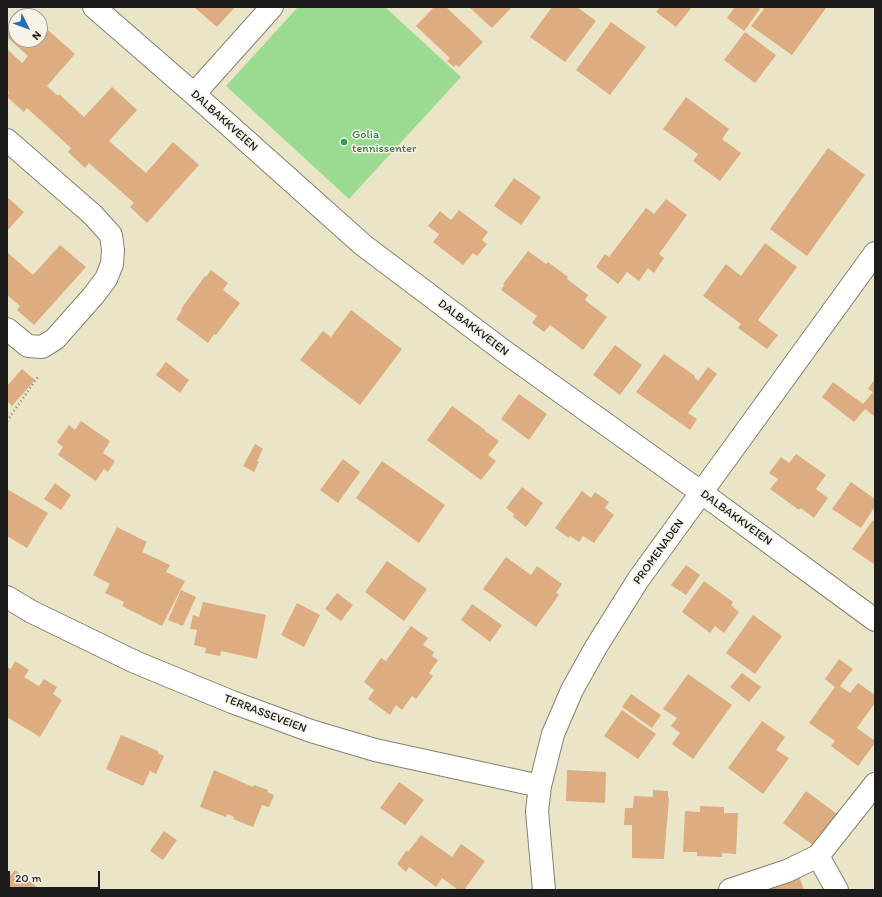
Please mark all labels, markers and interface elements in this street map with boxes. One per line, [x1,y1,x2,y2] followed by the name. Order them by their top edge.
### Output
[8,8,48,48] north arrow
[29,29,44,43] text: N
[187,87,261,155] street label: DALBAKKVEIEN
[352,128,417,156] place label: Golia tennissenter
[339,137,349,147] marker: Golia tennissenter
[435,297,511,359] street label: DALBAKKVEIEN
[697,487,775,549] street label: DALBAKKVEIEN
[630,517,688,587] street label: PROMENADEN
[222,692,308,736] street label: TERRASSEVEIEN
[10,863,102,889] scale bar
[15,871,42,885] text: 20 m

